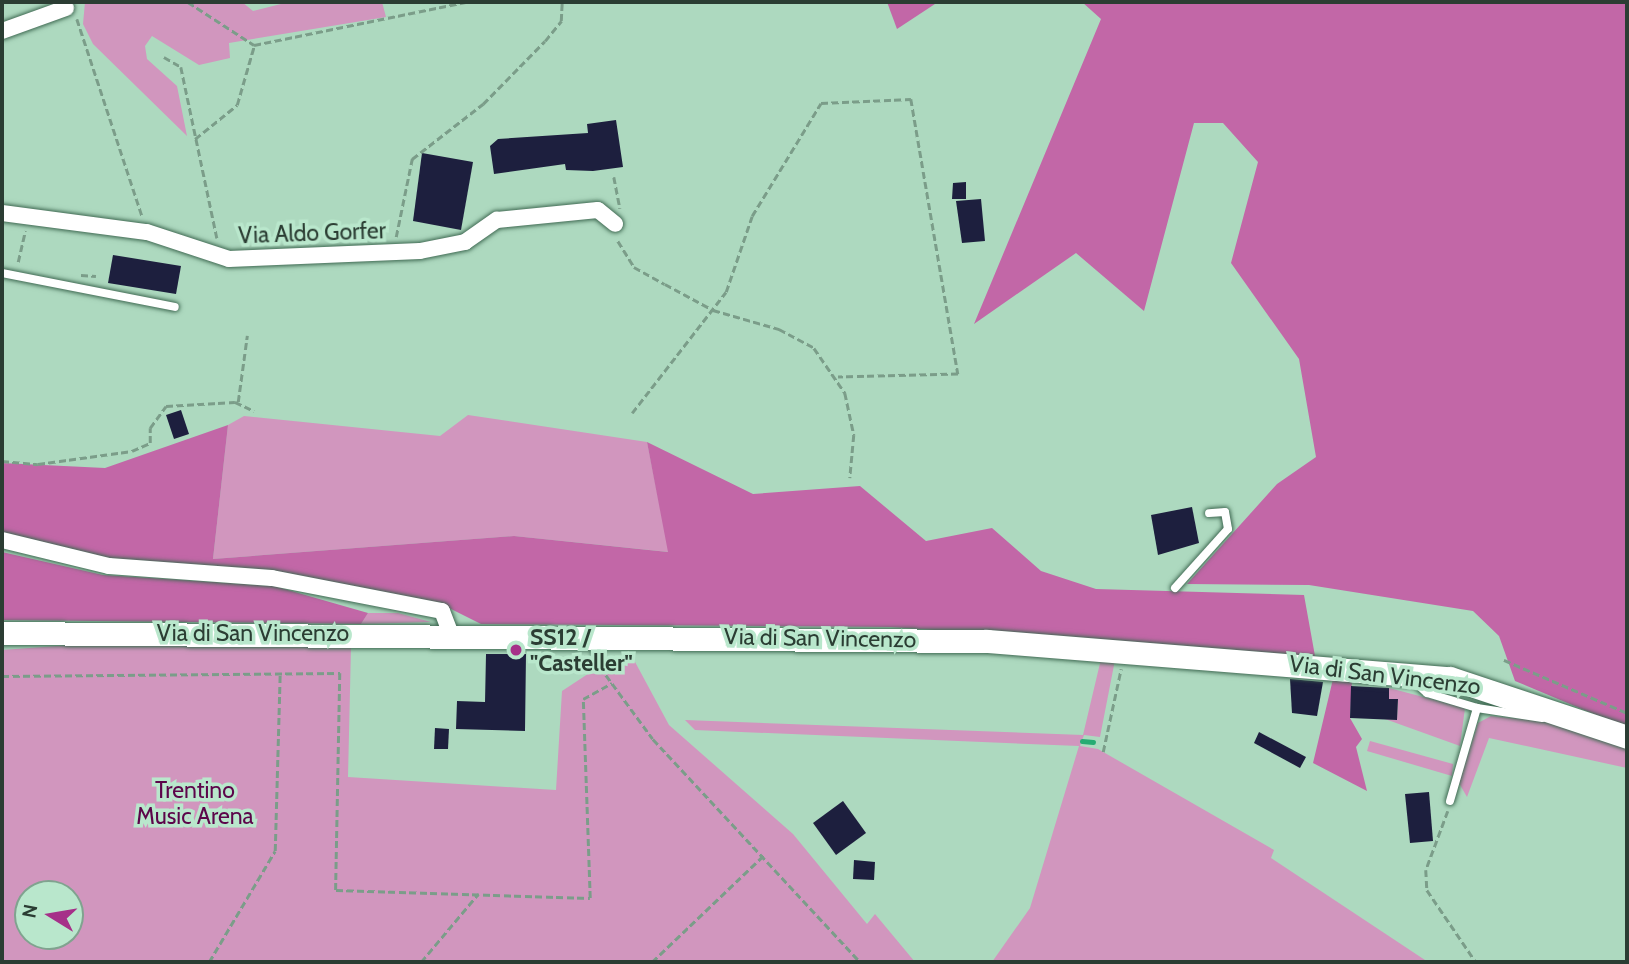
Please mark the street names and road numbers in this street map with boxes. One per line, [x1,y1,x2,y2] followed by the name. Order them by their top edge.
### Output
[238,217,386,249] street label: Via Aldo Gorfer
[157,619,349,647] street label: Via di San Vincenzo
[724,623,916,653] street label: Via di San Vincenzo
[1288,650,1482,700] street label: Via di San Vincenzo

